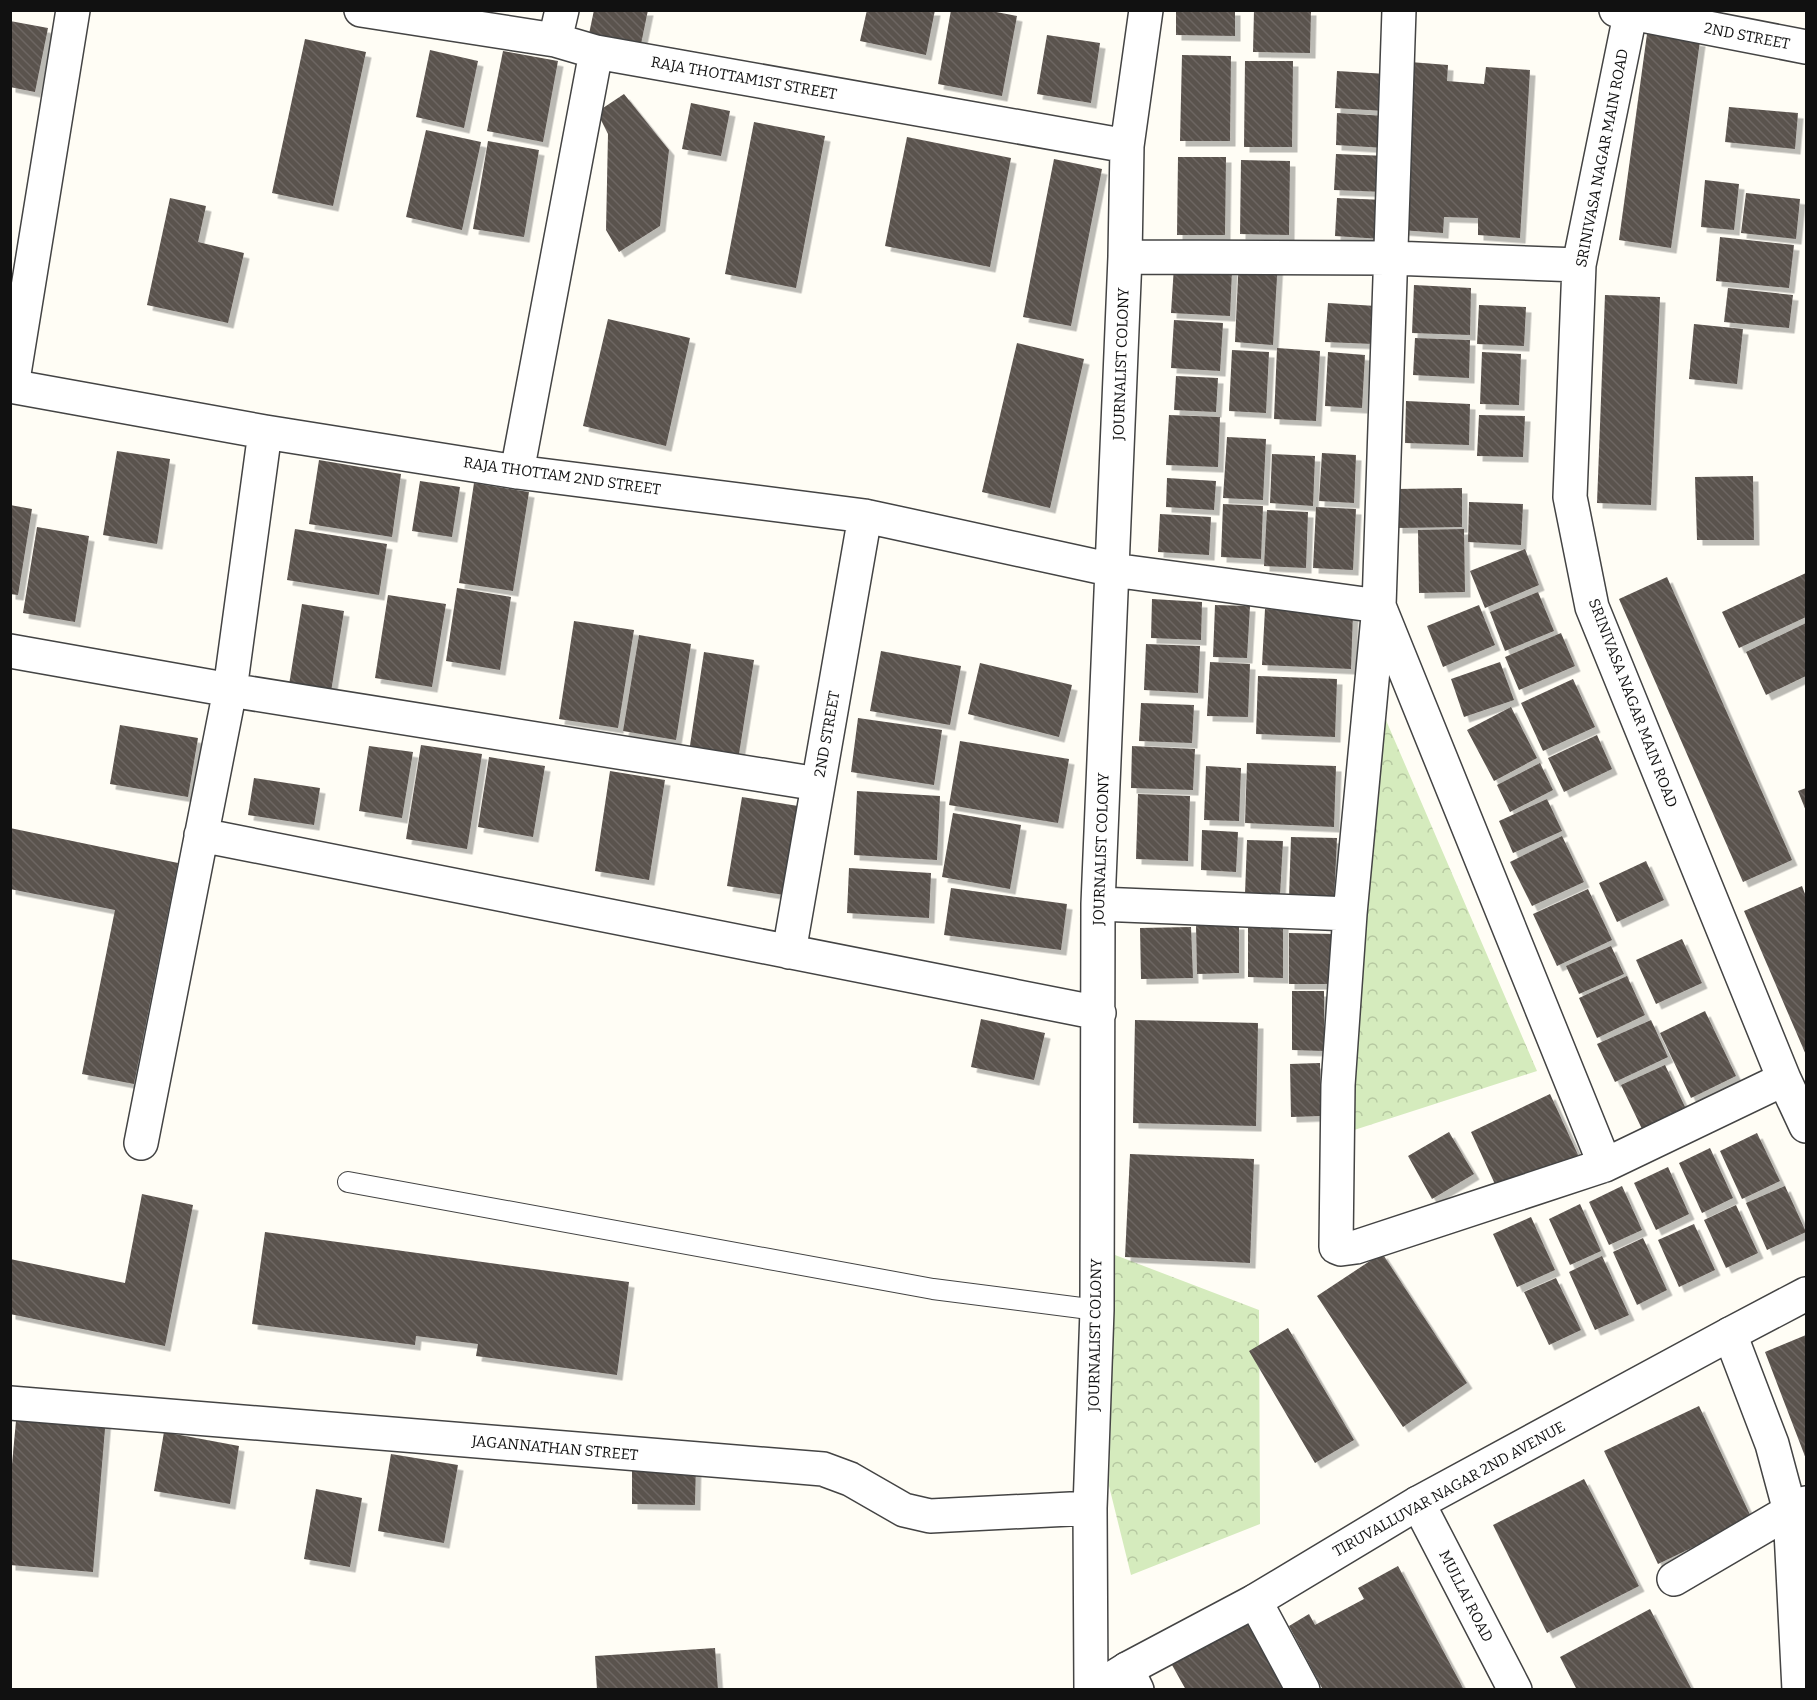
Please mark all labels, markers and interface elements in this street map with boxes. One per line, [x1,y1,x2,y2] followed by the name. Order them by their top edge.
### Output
[1702,19,1792,53] street label: 2ND STREET
[1572,47,1632,269] street label: SRINIVASA NAGAR MAIN ROAD
[650,53,839,103] street label: RAJA THOTTAM1ST STREET
[1109,287,1133,442] street label: JOURNALIST COLONY
[462,453,662,499] street label: RAJA THOTTAM 2ND STREET
[1585,596,1681,810] street label: SRINIVASA NAGAR MAIN ROAD
[811,689,843,779] street label: 2ND STREET
[1089,772,1113,927] street label: JOURNALIST COLONY
[1085,1258,1105,1413] street label: JOURNALIST COLONY
[1330,1417,1568,1561] street label: TIRUVALLUVAR NAGAR 2ND AVENUE
[470,1432,639,1464] street label: JAGANNATHAN STREET
[1435,1547,1497,1645] street label: MULLAI ROAD

